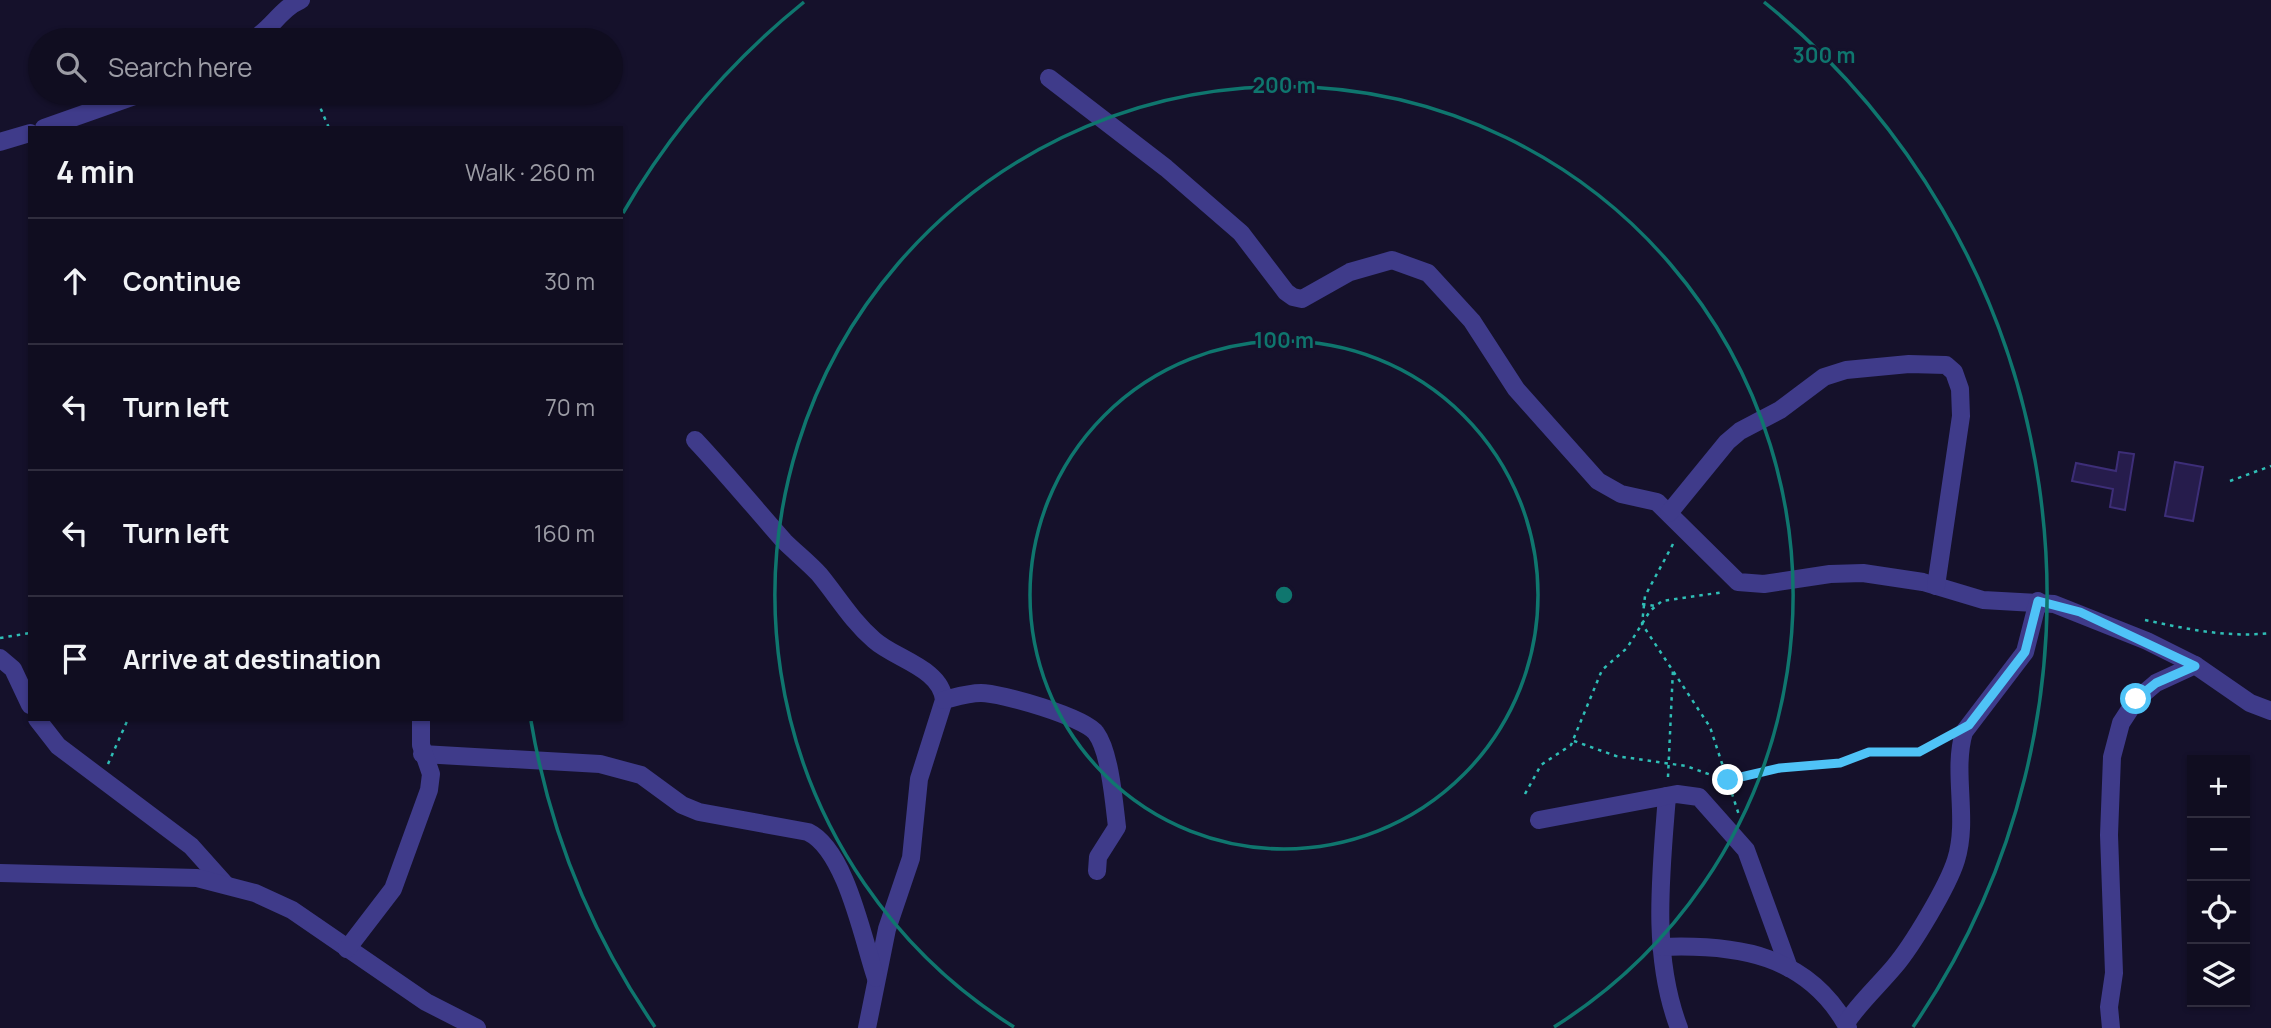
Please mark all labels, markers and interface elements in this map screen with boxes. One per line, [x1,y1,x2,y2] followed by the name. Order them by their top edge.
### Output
[28,28,623,105] search box
[1793,41,1855,69] text: 300 m
[52,48,90,86] icon: search
[108,49,253,85] text: Search here
[1252,71,1316,99] text: 200 m
[56,151,134,192] text: 4 min
[465,156,595,188] text: Walk · 260 m
[56,262,94,300] icon: ahead
[123,263,241,299] text: Continue
[544,265,595,297] text: 30 m
[1254,326,1314,354] text: 100 m
[56,388,94,426] icon: left
[123,389,230,425] text: Turn left
[545,391,595,423] text: 70 m
[56,514,94,552] icon: left
[123,515,230,551] text: Turn left
[534,517,595,549] text: 160 m
[1272,583,1296,607] centre of rings
[56,640,94,678] icon: arrive
[123,641,381,677] text: Arrive at destination
[2120,683,2151,714] route start
[2187,755,2250,1007] map controls
[2187,755,2250,818] button: +
[1712,764,1743,795] route end
[2187,818,2250,881] button: −
[2187,881,2250,944] button: locate
[2187,944,2250,1007] button: layers

